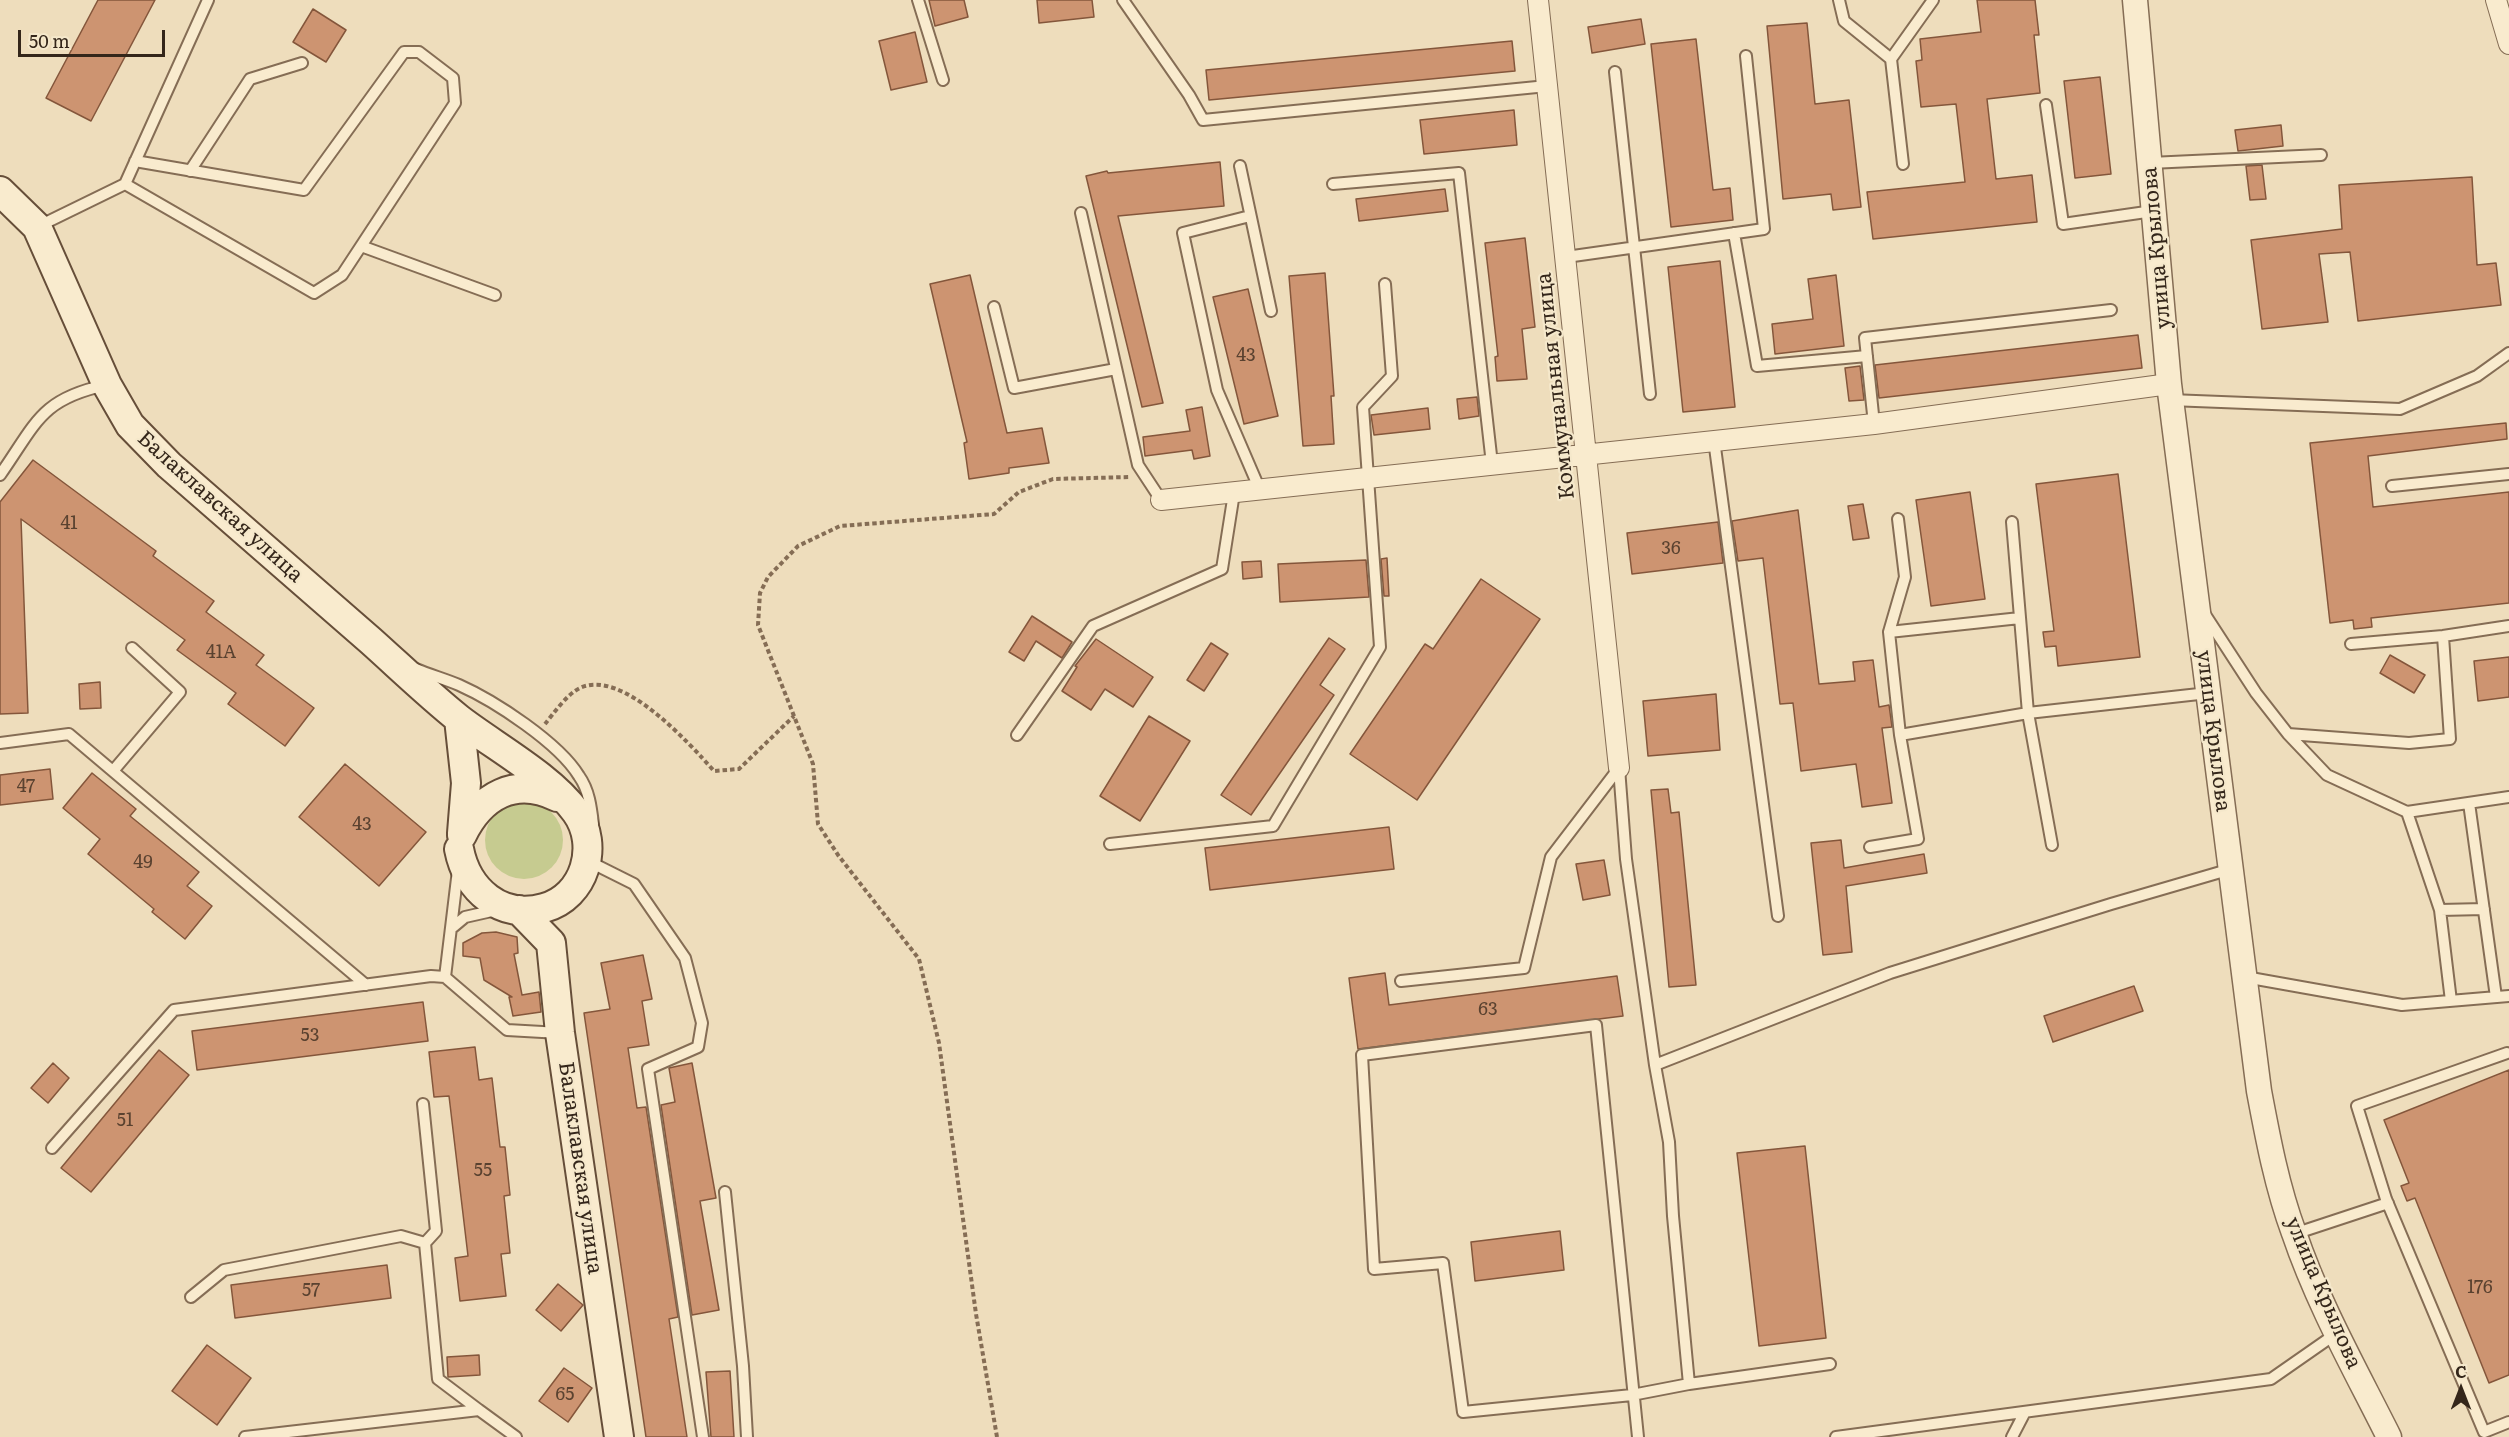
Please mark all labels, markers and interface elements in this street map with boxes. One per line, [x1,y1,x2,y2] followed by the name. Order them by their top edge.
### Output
[21,18,168,56] scale bar
[29,27,70,54] text: 50 m
[2137,166,2177,330] street label: улица Крылова
[1532,271,1580,501] street label: Коммунальная улица
[1236,345,1256,367] house number: 43
[132,426,308,588] street label: Балаклавская улица
[60,513,78,535] house number: 41
[1661,538,1681,560] house number: 36
[206,642,236,664] house number: 41А
[2191,649,2235,813] street label: улица Крылова
[17,776,35,798] house number: 47
[352,814,372,836] house number: 43
[133,852,153,874] house number: 49
[1478,999,1498,1021] house number: 63
[301,1025,319,1047] house number: 53
[553,1060,607,1276] street label: Балаклавская улица
[117,1110,133,1132] house number: 51
[474,1160,492,1182] house number: 55
[2280,1213,2366,1373] street label: улица Крылова
[2467,1277,2493,1299] house number: 176
[302,1280,320,1302] house number: 57
[2431,1359,2491,1419] north arrow
[2455,1359,2467,1383] text: С
[556,1384,574,1406] house number: 65

